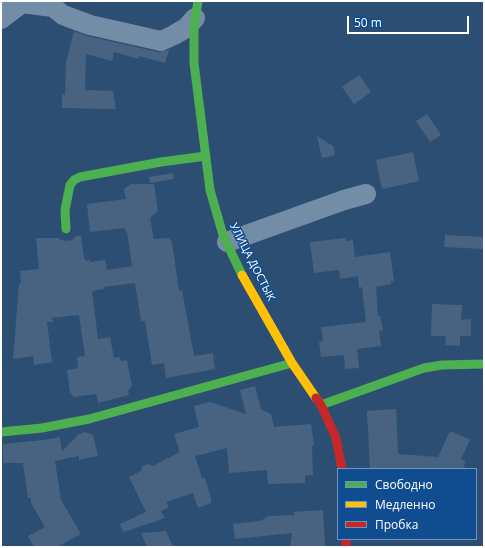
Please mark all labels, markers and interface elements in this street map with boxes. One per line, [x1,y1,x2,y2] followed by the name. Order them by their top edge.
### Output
[349,8,471,34] scale bar
[354,14,382,31] text: 50 m
[227,221,277,303] street label: УЛИЦА ДОСТЫК
[337,468,477,540] legend
[375,476,433,493] text: Свободно
[375,496,435,513] text: Медленно
[375,516,418,533] text: Пробка

